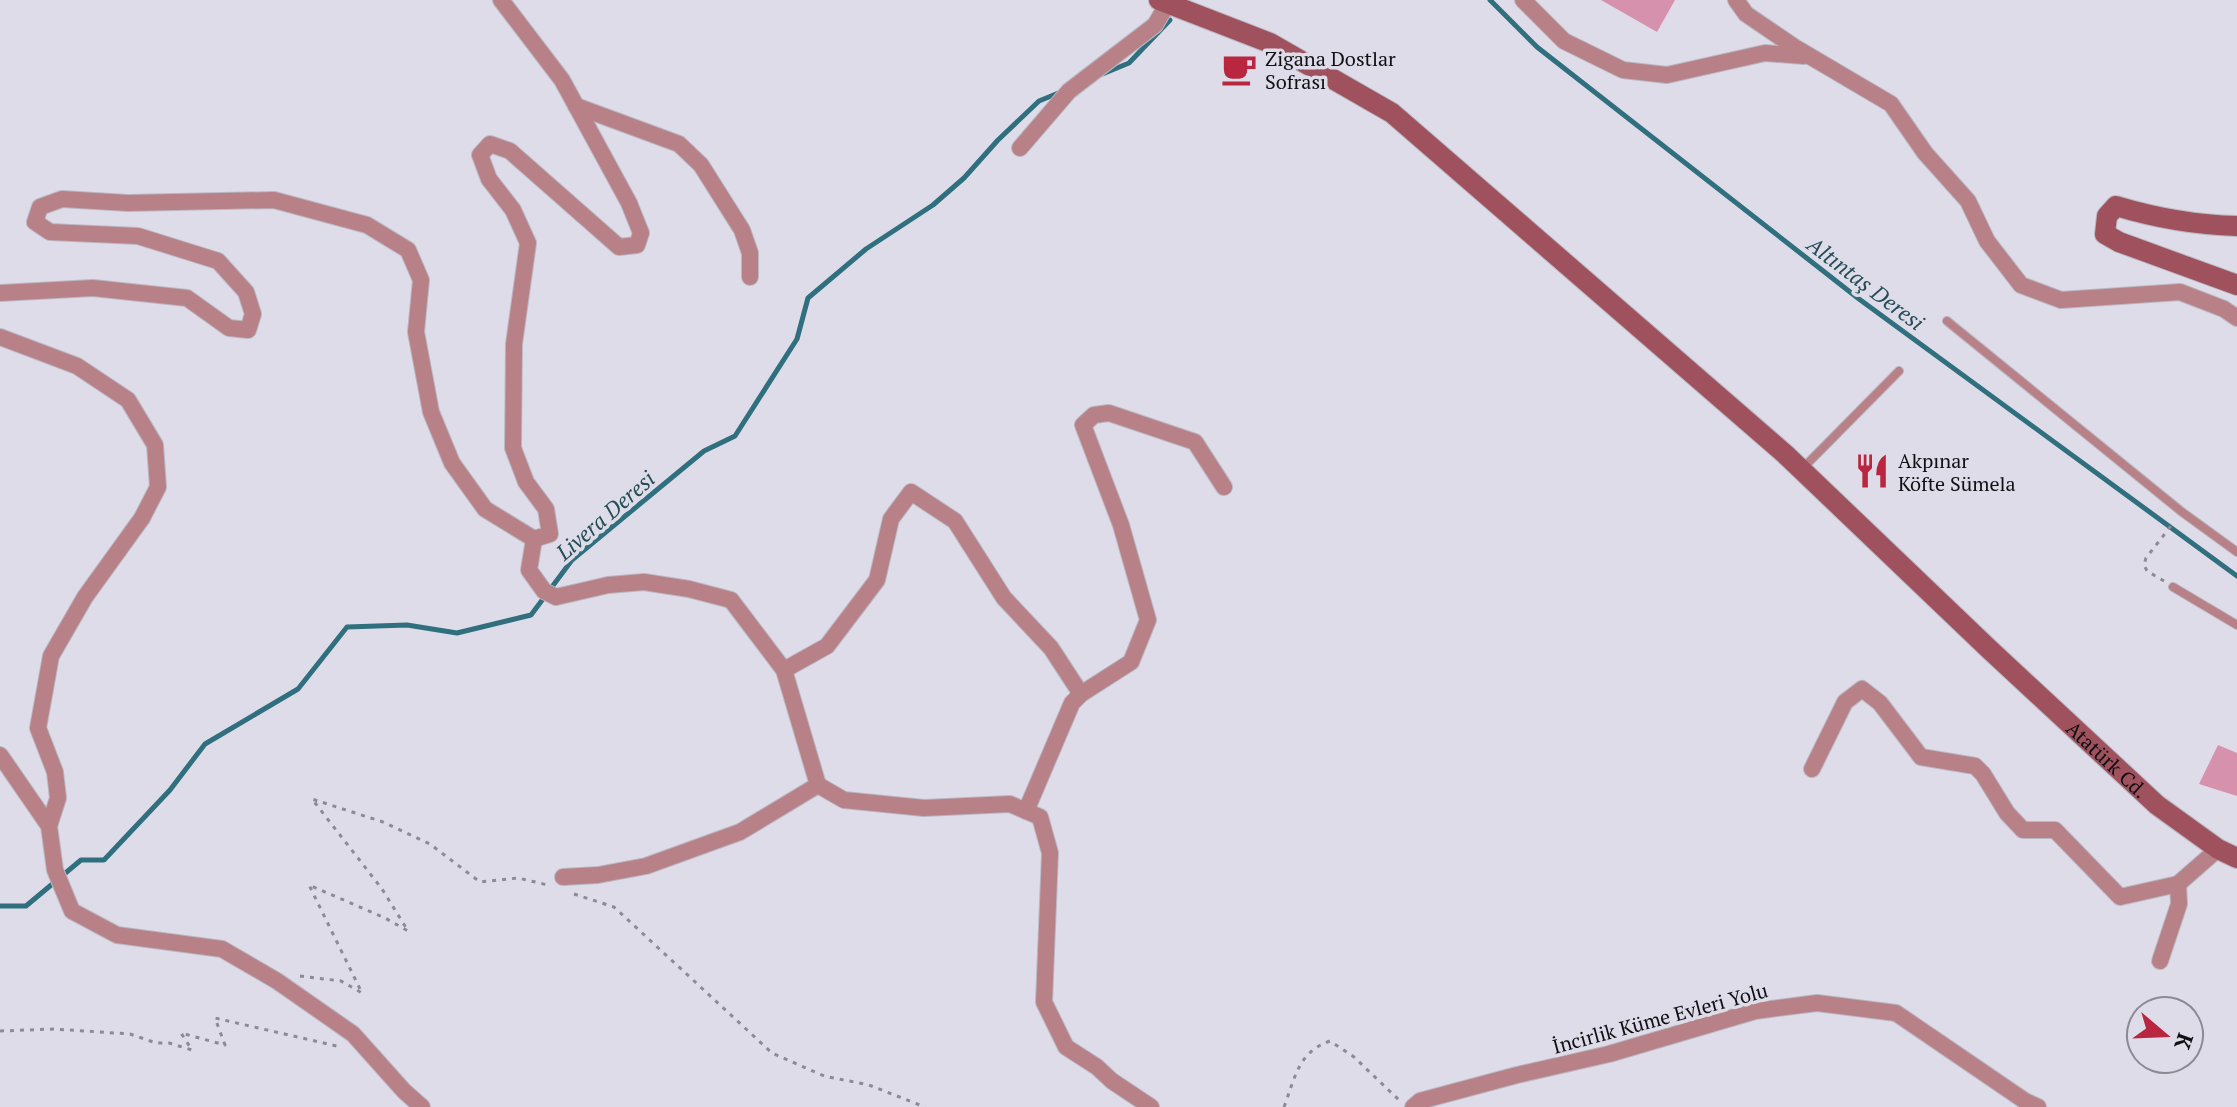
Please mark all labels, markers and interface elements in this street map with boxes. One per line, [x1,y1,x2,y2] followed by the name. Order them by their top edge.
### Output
[1265,45,1396,95] place label: Zigana Dostlar Sofrası
[1220,50,1258,88] cafe icon: Zigana Dostlar Sofrası
[1800,228,1930,337] water label: Altıntaş Deresi
[1898,447,2016,497] place label: Akpınar Köfte Sümela
[1853,452,1891,490] restaurant icon: Akpınar Köfte Sümela
[549,464,661,567] water label: Livera Deresi
[2061,715,2154,804] street label: Atatürk Cd.
[1549,976,1771,1060] street label: İncirlik Küme Evleri Yolu
[2125,995,2205,1075] north arrow
[2168,1030,2201,1054] text: K

